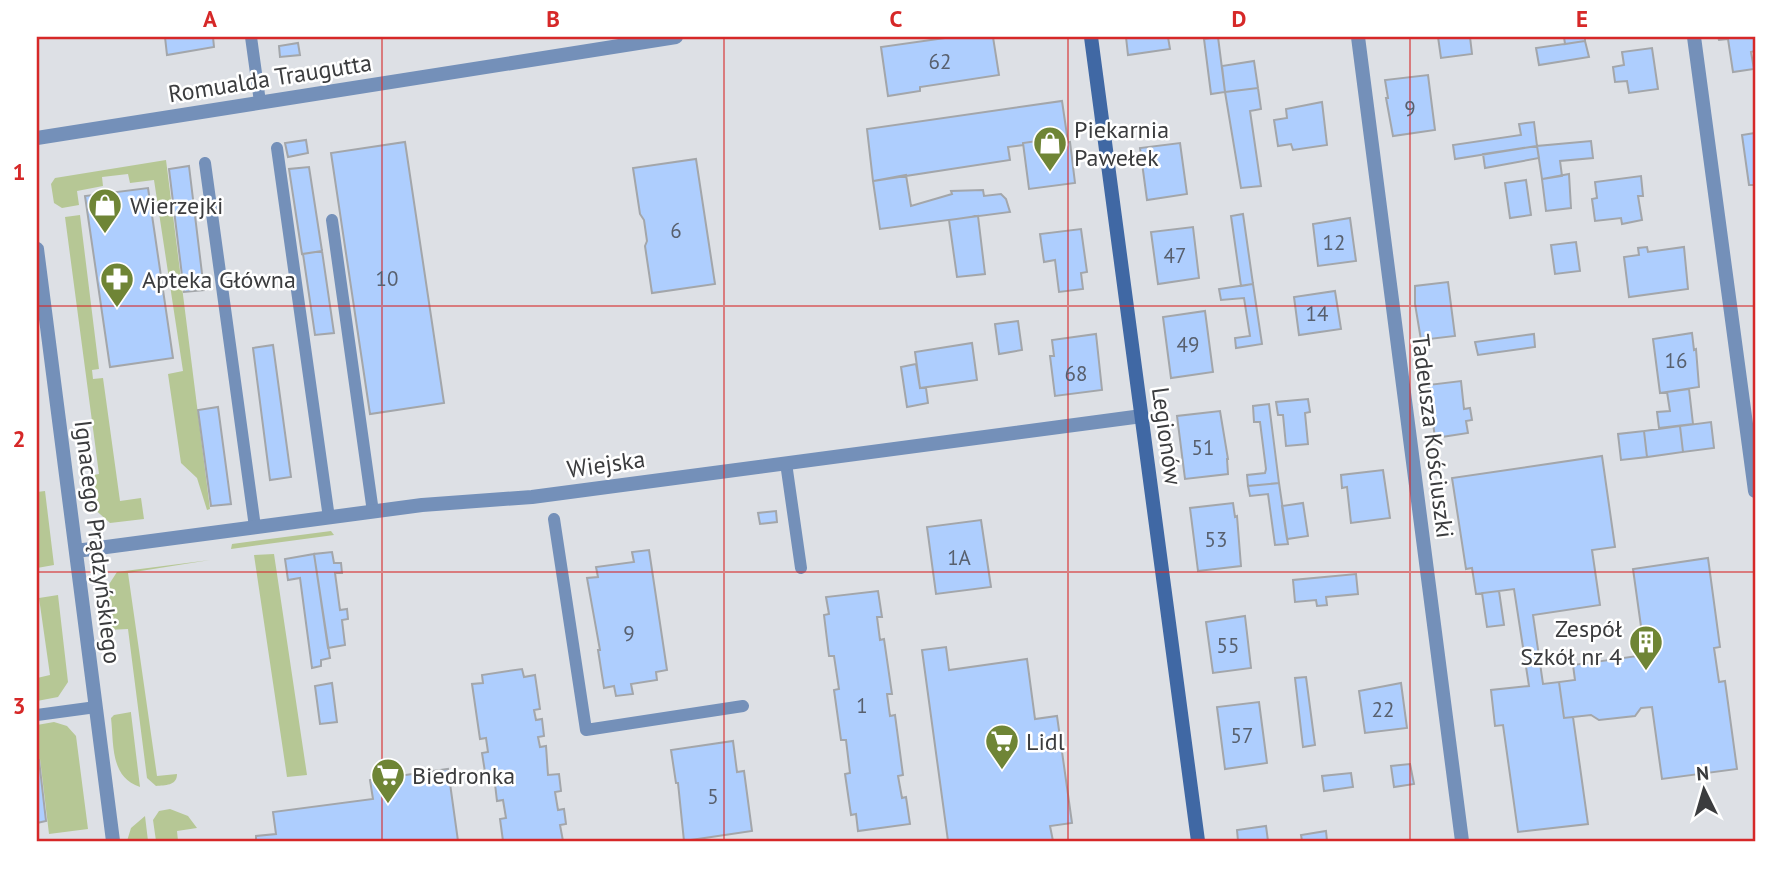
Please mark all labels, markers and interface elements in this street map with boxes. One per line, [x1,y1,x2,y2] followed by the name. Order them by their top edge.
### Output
[203,4,217,33] text: A
[546,4,560,33] text: B
[890,4,903,33] text: C
[1232,4,1246,33] text: D
[1576,4,1588,33] text: E
[166,47,374,109] street label: Romualda Traugutta
[929,48,951,75] house number: 62
[1404,95,1416,122] house number: 9
[1074,114,1169,173] place label: Piekarnia Pawełek
[1031,124,1069,173] shop icon: Piekarnia Pawełek
[12,157,26,186] text: 1
[86,186,124,235] shop icon: Wierzejki
[130,190,224,221] place label: Wierzejki
[670,217,682,244] house number: 6
[1323,229,1345,256] house number: 12
[1164,242,1186,269] house number: 47
[98,260,136,309] pharmacy icon: Apteka Główna
[142,264,296,295] place label: Apteka Główna
[376,265,398,292] house number: 10
[1306,300,1328,327] house number: 14
[1177,331,1199,358] house number: 49
[1405,332,1461,540] street label: Tadeusza Kościuszki
[1665,347,1687,374] house number: 16
[1065,360,1087,387] house number: 68
[1145,385,1189,487] street label: Legionów
[68,418,128,666] street label: Ignacego Prądzyńskiego
[12,424,26,453] text: 2
[1192,434,1214,461] house number: 51
[565,443,647,485] street label: Wiejska
[1205,526,1227,553] house number: 53
[947,544,972,571] house number: 1A
[1520,613,1622,672] place label: Zespół Szkół nr 4
[623,620,635,647] house number: 9
[1627,623,1665,672] building icon: Zespół Szkół nr 4
[1217,632,1239,659] house number: 55
[12,691,26,720] text: 3
[856,692,868,719] house number: 1
[1372,696,1394,723] house number: 22
[983,722,1021,771] supermarket icon: Lidl
[1231,722,1253,749] house number: 57
[1026,726,1065,757] place label: Lidl
[369,756,407,805] supermarket icon: Biedronka
[1670,756,1740,826] north arrow
[412,760,515,791] place label: Biedronka
[1695,761,1710,786] text: N
[707,783,719,810] house number: 5

